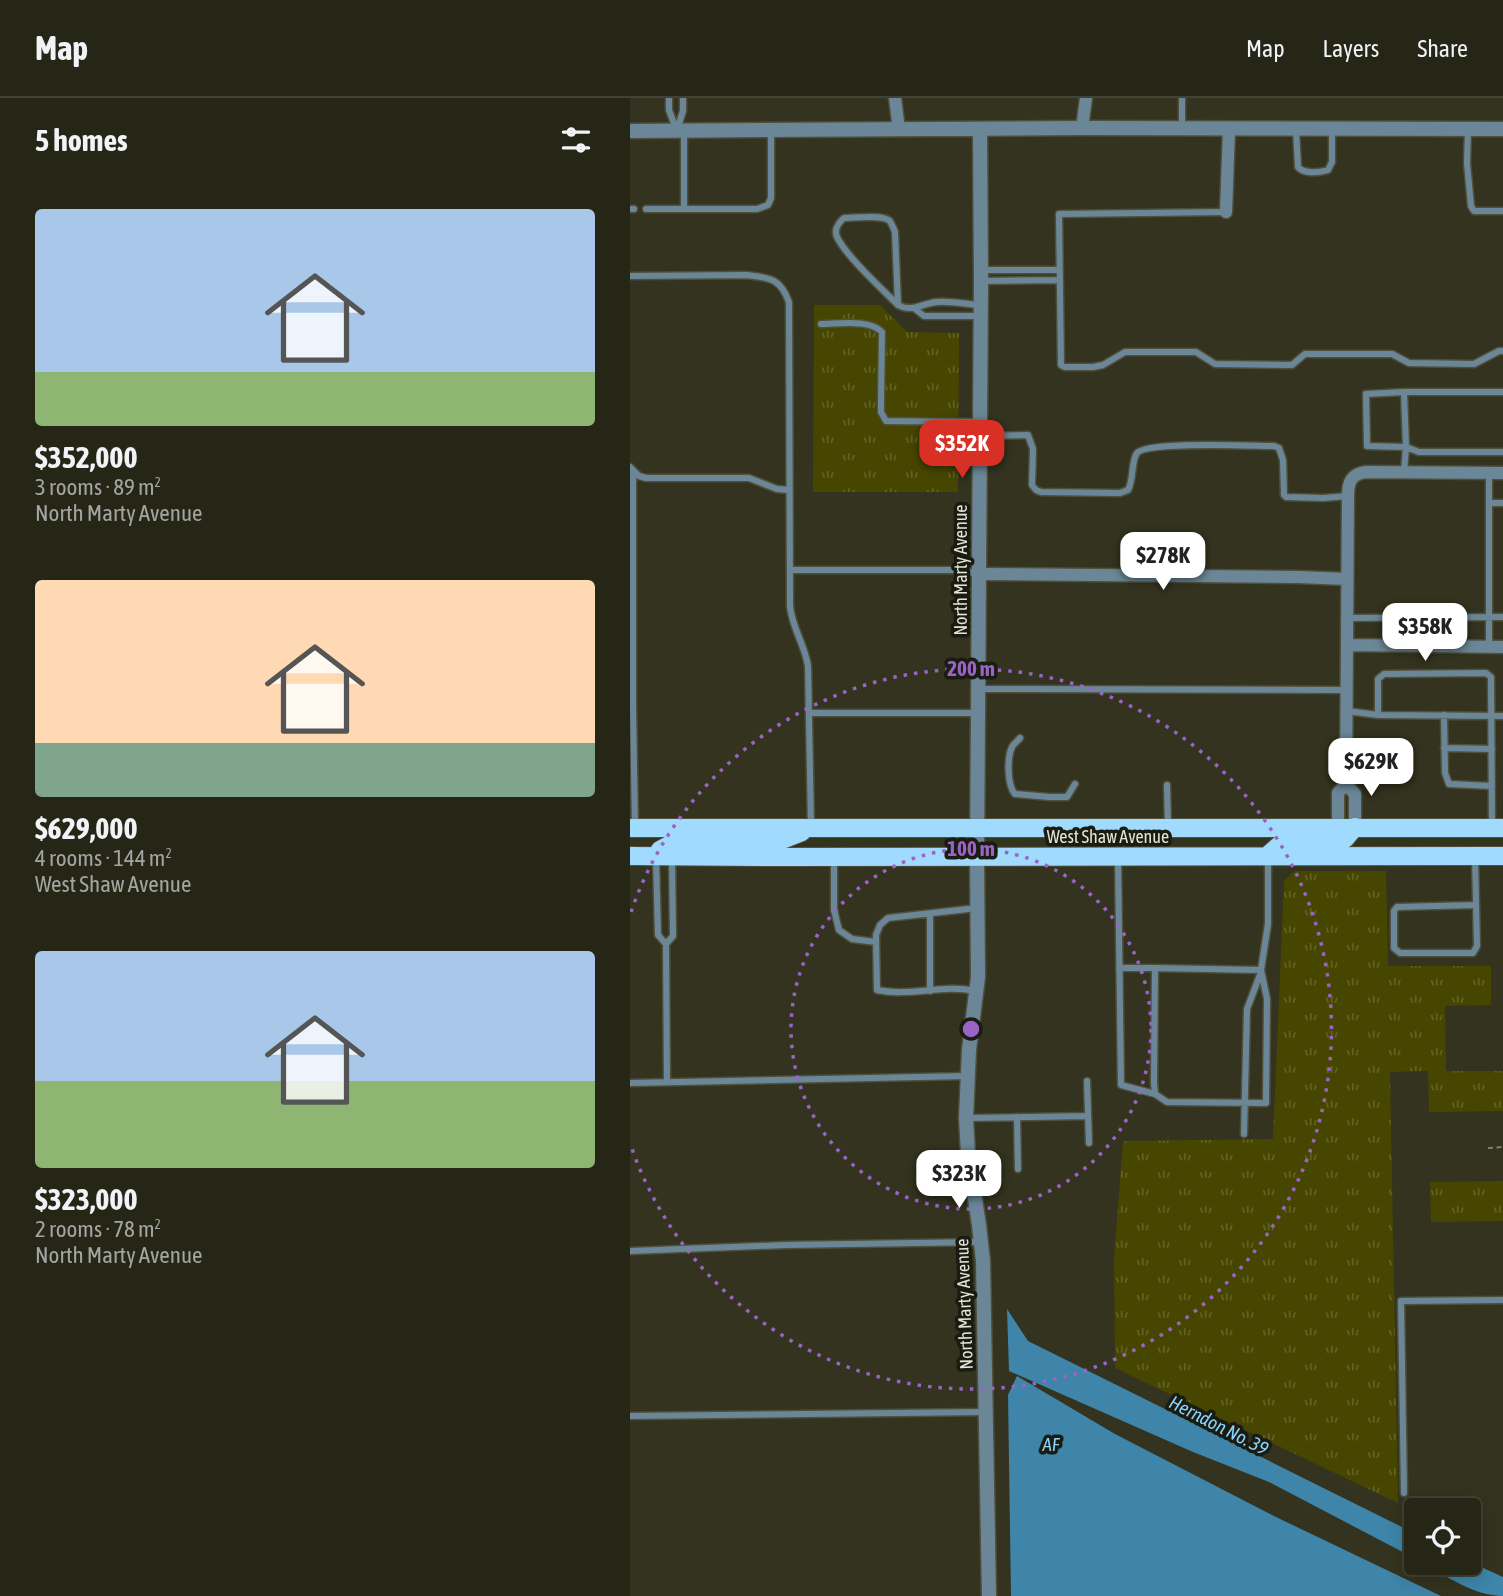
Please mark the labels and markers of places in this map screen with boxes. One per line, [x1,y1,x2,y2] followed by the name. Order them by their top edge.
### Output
[913,420,1011,480] pin: $352K
[1114,532,1212,592] pin: $278K
[1376,603,1474,663] pin: $358K
[1322,738,1420,798] pin: $629K
[959,1017,983,1041] centre of rings
[910,1150,1008,1210] pin: $323K

